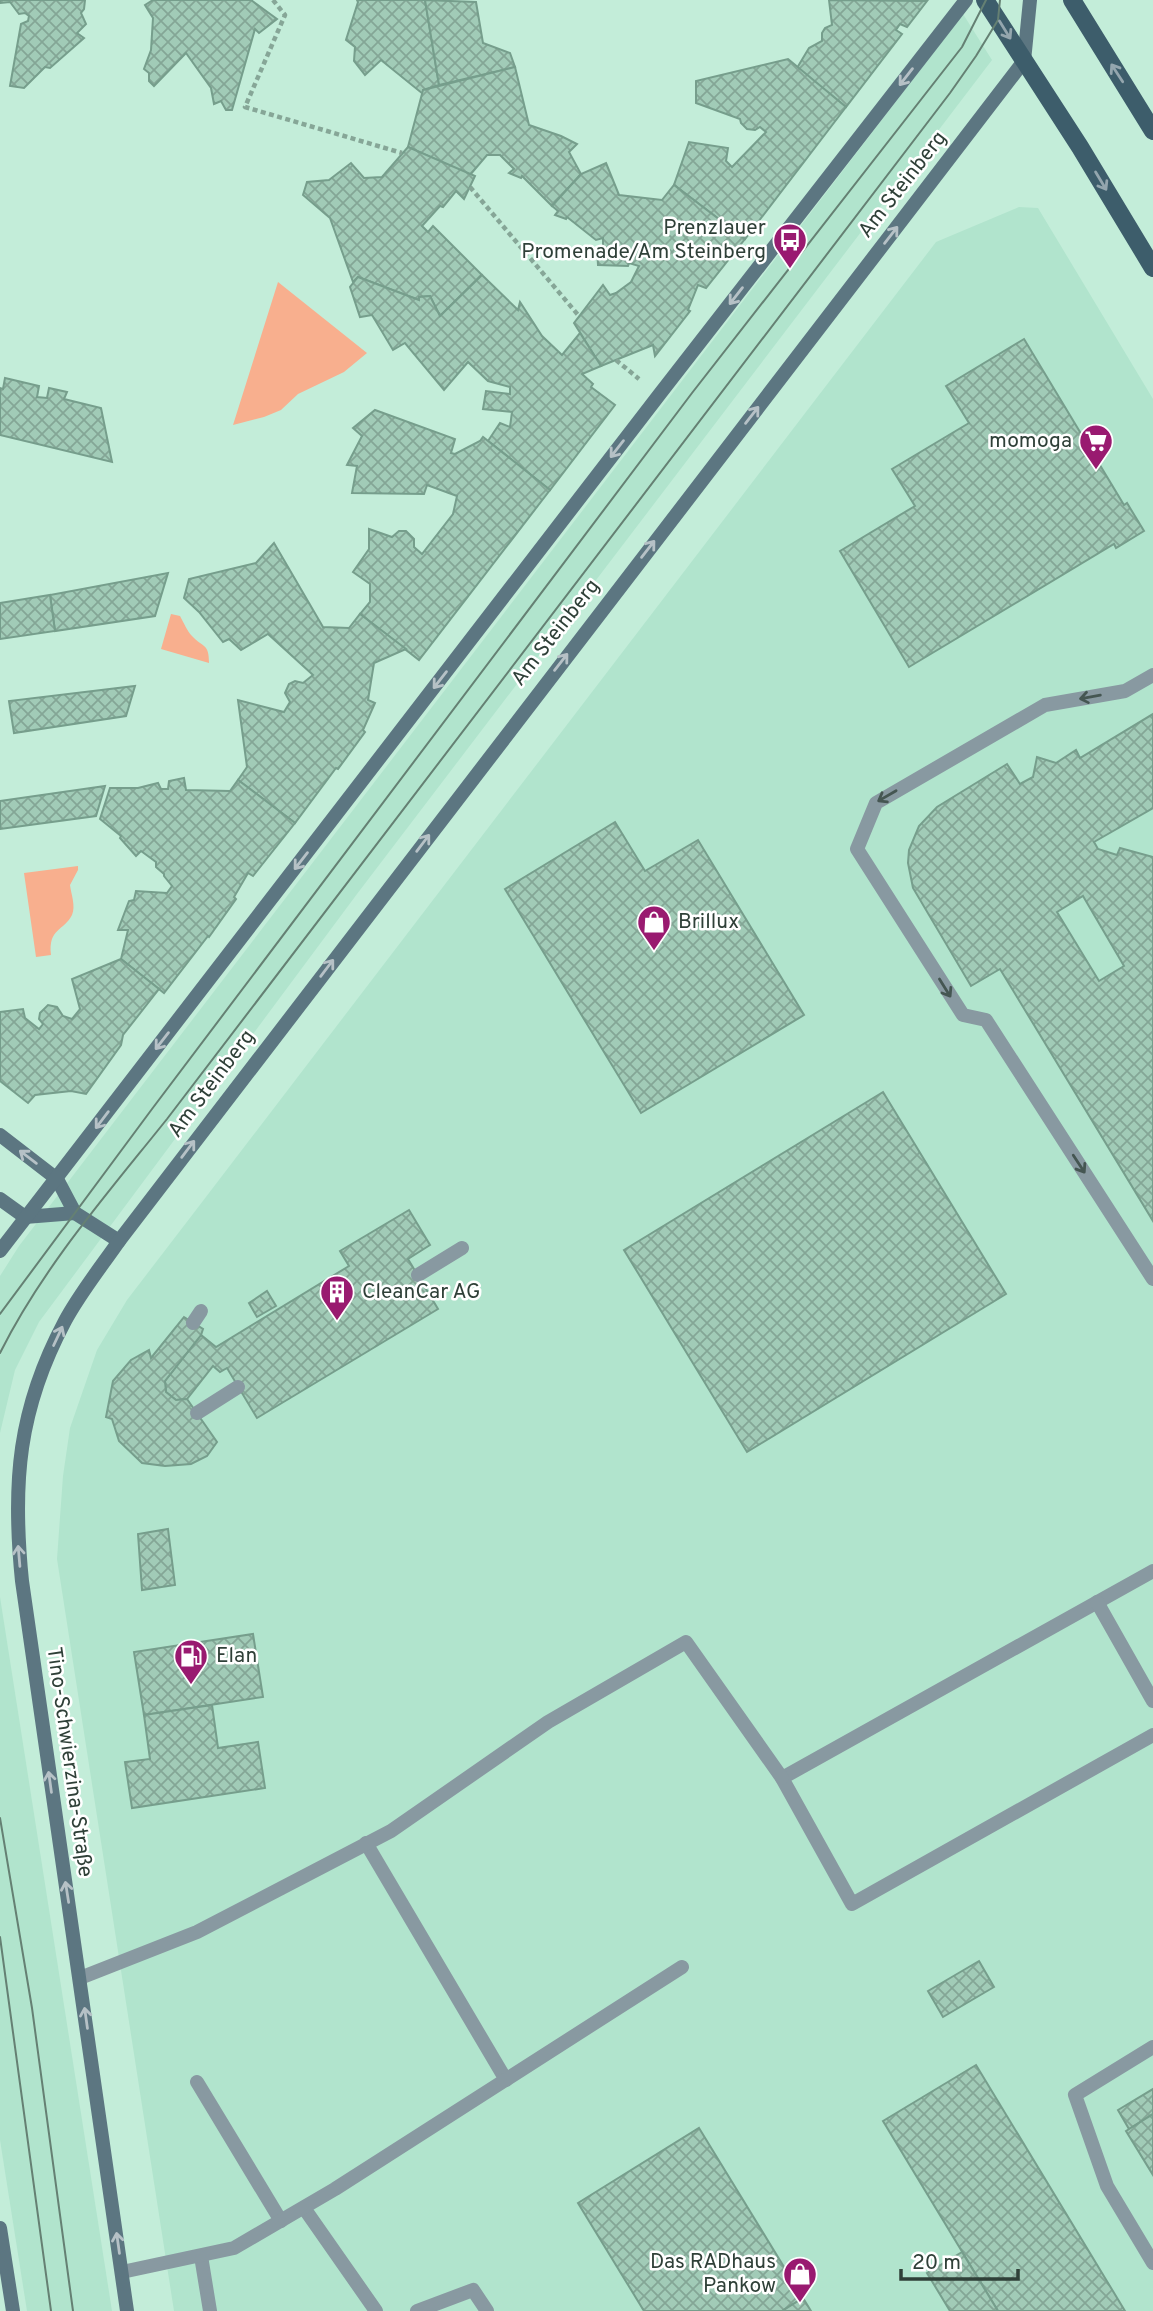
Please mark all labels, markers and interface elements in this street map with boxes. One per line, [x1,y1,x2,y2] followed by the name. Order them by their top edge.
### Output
[998,20,1012,40] one-way arrow
[1110,64,1125,83] one-way arrow
[899,68,914,86] one-way arrow
[853,126,953,244] street label: Am Steinberg
[1094,170,1108,190] one-way arrow
[521,215,766,266] place label: Prenzlauer Promenade/Am Steinberg
[771,221,809,270] bus stop icon: Prenzlauer Promenade/Am Steinberg
[883,226,898,245] one-way arrow
[729,286,744,304] one-way arrow
[744,406,759,425] one-way arrow
[1077,422,1115,471] supermarket icon: momoga
[989,428,1072,455] place label: momoga
[610,440,625,458] one-way arrow
[640,540,655,559] one-way arrow
[506,574,606,692] street label: Am Steinberg
[553,653,568,671] one-way arrow
[432,671,447,689] one-way arrow
[1079,691,1102,704] one-way arrow
[878,789,898,803] one-way arrow
[415,834,430,852] one-way arrow
[294,851,309,869] one-way arrow
[635,903,673,952] shop icon: Brillux
[678,909,739,936] place label: Brillux
[319,959,334,978] one-way arrow
[939,977,953,997] one-way arrow
[163,1025,261,1143] street label: Am Steinberg
[155,1031,170,1050] one-way arrow
[95,1110,110,1128] one-way arrow
[181,1140,196,1158] one-way arrow
[20,1150,38,1165] one-way arrow
[1072,1153,1086,1173] one-way arrow
[318,1273,356,1322] building icon: CleanCar AG
[362,1279,480,1306] place label: CleanCar AG
[52,1326,65,1347] one-way arrow
[12,1546,25,1568] one-way arrow
[172,1637,210,1686] fuel station icon: Elan
[216,1643,257,1670] place label: Elan
[39,1645,99,1879] street label: Tino-Schwierzina-Straße
[44,1771,57,1794] one-way arrow
[60,1881,73,1904] one-way arrow
[79,2007,92,2030] one-way arrow
[111,2233,124,2255] one-way arrow
[901,2238,1018,2282] scale bar
[650,2249,776,2300] place label: Das RADhaus Pankow
[912,2250,961,2277] text: 20 m
[781,2255,819,2304] shop icon: Das RADhaus Pankow

